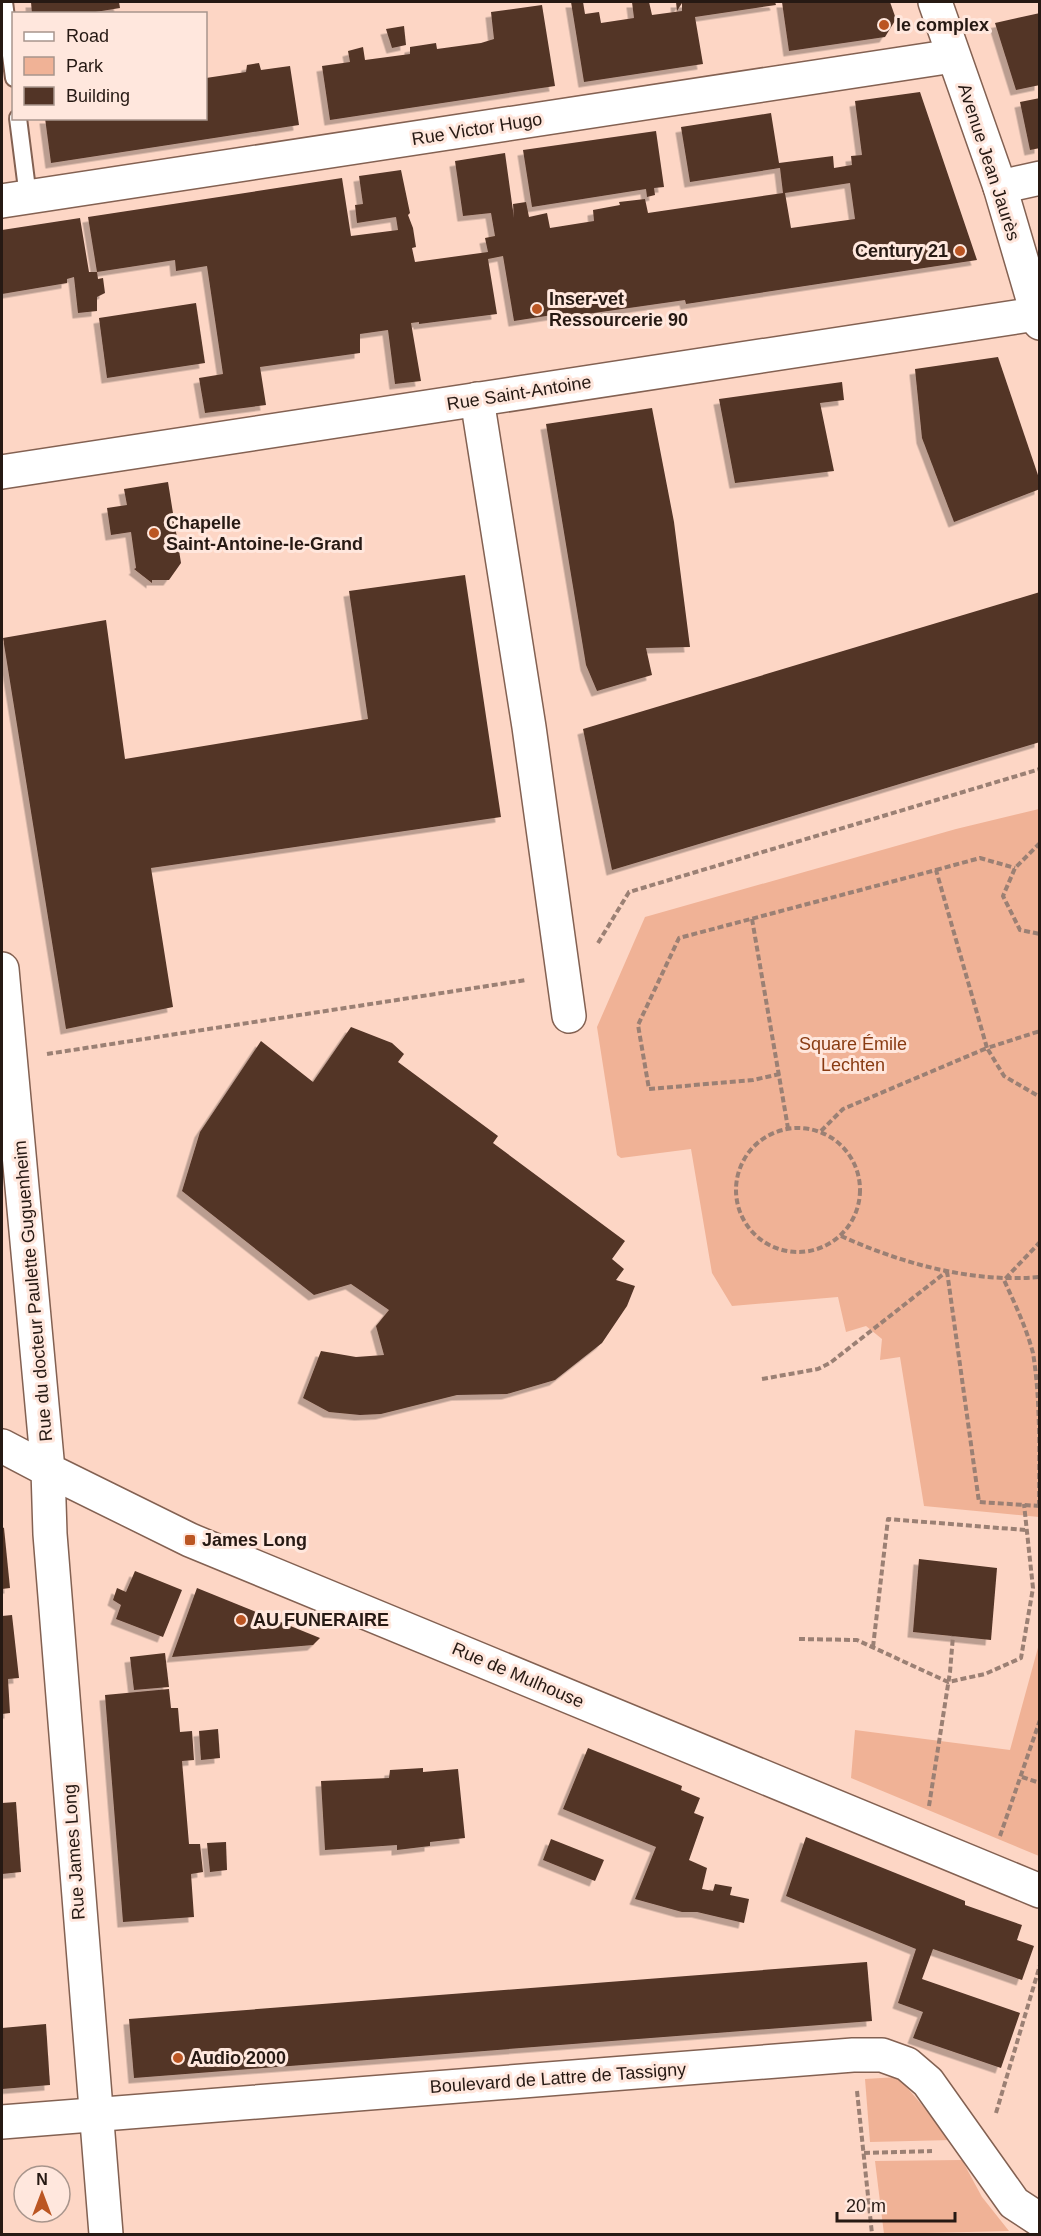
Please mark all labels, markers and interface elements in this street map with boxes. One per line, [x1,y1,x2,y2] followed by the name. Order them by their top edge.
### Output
[12,12,207,120] legend
[896,15,989,35] place label: le complex
[877,18,891,32] marker: le complex
[66,26,109,46] text: Road
[66,56,104,76] text: Park
[954,81,1024,243] street label: Avenue Jean Jaurès
[66,86,130,106] text: Building
[410,109,544,149] street label: Rue Victor Hugo
[855,241,948,261] place label: Century 21
[953,244,967,258] marker: Century 21
[549,289,688,330] place label: Inser-vet Ressourcerie 90
[530,302,544,316] marker: Inser-vet Ressourcerie 90
[445,372,593,414] street label: Rue Saint-Antoine
[166,513,363,554] place label: Chapelle Saint-Antoine-le-Grand
[147,526,161,540] marker: Chapelle Saint-Antoine-le-Grand
[799,1034,907,1075] park label: Square Émile Lechten
[10,1140,56,1442] street label: Rue du docteur Paulette Guguenheim
[202,1530,307,1550] place label: James Long
[183,1533,197,1547] marker: James Long
[253,1610,389,1630] place label: AU FUNERAIRE
[234,1613,248,1627] marker: AU FUNERAIRE
[449,1638,587,1712] street label: Rue de Mulhouse
[59,1783,89,1921] street label: Rue James Long
[190,2048,286,2068] place label: Audio 2000
[171,2051,185,2065] marker: Audio 2000
[429,2059,687,2097] street label: Boulevard de Lattre de Tassigny
[12,2164,72,2224] north arrow
[36,2171,48,2188] text: N
[837,2185,956,2223] scale bar
[846,2196,886,2216] text: 20 m

